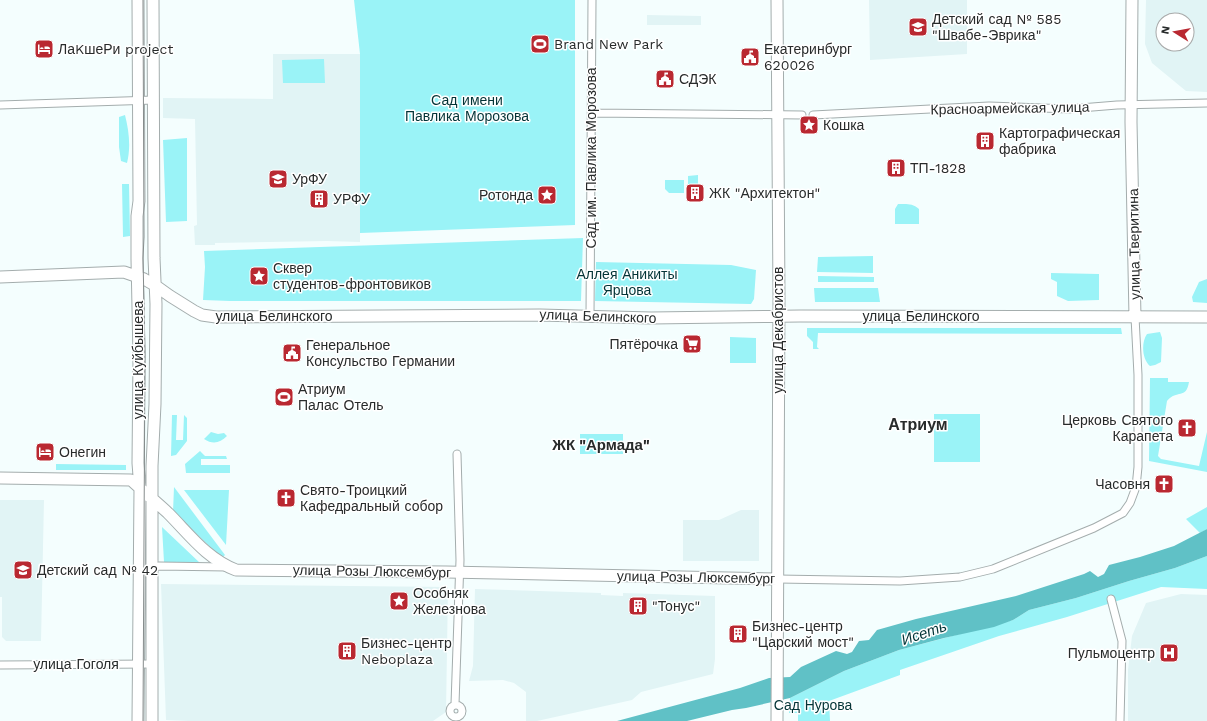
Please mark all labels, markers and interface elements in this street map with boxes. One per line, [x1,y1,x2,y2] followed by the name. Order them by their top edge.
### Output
[932,11,1061,43] place label: Детский сад № 585 "Швабе-Эврика"
[1155,12,1195,52] north arrow
[907,16,929,38] school or university icon: Детский сад № 585 "Швабе-Эврика"
[1159,25,1173,35] text: N
[529,33,551,55] sports icon: Brand New Park
[554,36,663,52] place label: Brand New Park
[33,38,55,60] hotel icon: ЛаKшеРи project
[58,41,173,57] place label: ЛаKшеРи project
[764,41,852,73] place label: Екатеринбург 620026
[739,46,761,68] public building icon: Екатеринбург 620026
[583,67,599,249] street label: Сад им. Павлика Морозова
[654,68,676,90] public building icon: СДЭК
[679,71,717,87] place label: СДЭК
[405,92,529,124] park label: Сад имени Павлика Морозова
[930,99,1090,117] street label: Красноармейская улица
[798,114,820,136] place icon: Кошка
[823,117,865,133] place label: Кошка
[999,125,1120,157] place label: Картографическая фабрика
[974,130,996,152] building icon: Картографическая фабрика
[885,157,907,179] building icon: ТП-1828
[910,160,966,176] place label: ТП-1828
[267,168,289,190] school or university icon: УрФУ
[292,171,327,187] place label: УрФУ
[684,182,706,204] building icon: ЖК "Архитектон"
[536,184,558,206] place icon: Ротонда
[709,185,820,201] place label: ЖК "Архитектон"
[479,187,533,203] place label: Ротонда
[308,188,330,210] building icon: УРФУ
[1125,188,1143,300] street label: улица Тверитина
[333,191,370,207] place label: УРФУ
[273,260,431,292] place label: Сквер студентов-фронтовиков
[248,265,270,287] place icon: Сквер студентов-фронтовиков
[576,266,678,298] park label: Аллея Аникиты Ярцова
[770,267,786,393] street label: улица Декабристов
[130,301,146,419] street label: улица Куйбышева
[539,306,657,326] street label: улица Белинского
[215,308,333,324] street label: улица Белинского
[862,308,980,324] street label: улица Белинского
[681,333,703,355] supermarket icon: Пятёрочка
[609,336,678,352] place label: Пятёрочка
[306,337,455,369] place label: Генеральное Консульство Германии
[281,342,303,364] public building icon: Генеральное Консульство Германии
[298,381,384,413] place label: Атриум Палас Отель
[273,386,295,408] sports icon: Атриум Палас Отель
[1062,412,1173,444] place label: Церковь Святого Карапета
[888,415,948,434] district label: Атриум
[1176,417,1198,439] church icon: Церковь Святого Карапета
[551,436,650,454] district label: ЖК "Армада"
[34,441,56,463] hotel icon: Онегин
[59,444,106,460] place label: Онегин
[1153,473,1175,495] church icon: Часовня
[1095,476,1150,492] place label: Часовня
[300,482,443,514] place label: Свято-Троицкий Кафедральный собор
[275,487,297,509] church icon: Свято-Троицкий Кафедральный собор
[12,559,34,581] school or university icon: Детский сад № 42
[37,562,158,578] place label: Детский сад № 42
[293,562,451,580] street label: улица Розы Люксембург
[617,568,775,586] street label: улица Розы Люксембург
[413,585,486,617] place label: Особняк Железнова
[388,590,410,612] place icon: Особняк Железнова
[627,595,649,617] building icon: "Тонус"
[652,598,700,614] place label: "Тонус"
[899,617,949,649] water label: Исеть
[752,618,854,650] place label: Бизнес-центр "Царский мост"
[727,623,749,645] building icon: Бизнес-центр "Царский мост"
[361,635,452,667] place label: Бизнес-центр Neboplaza
[336,640,358,662] building icon: Бизнес-центр Neboplaza
[1158,642,1180,664] hospital icon: Пульмоцентр
[1068,645,1155,661] place label: Пульмоцентр
[33,656,119,672] street label: улица Гоголя
[774,697,853,713] park label: Сад Нурова

